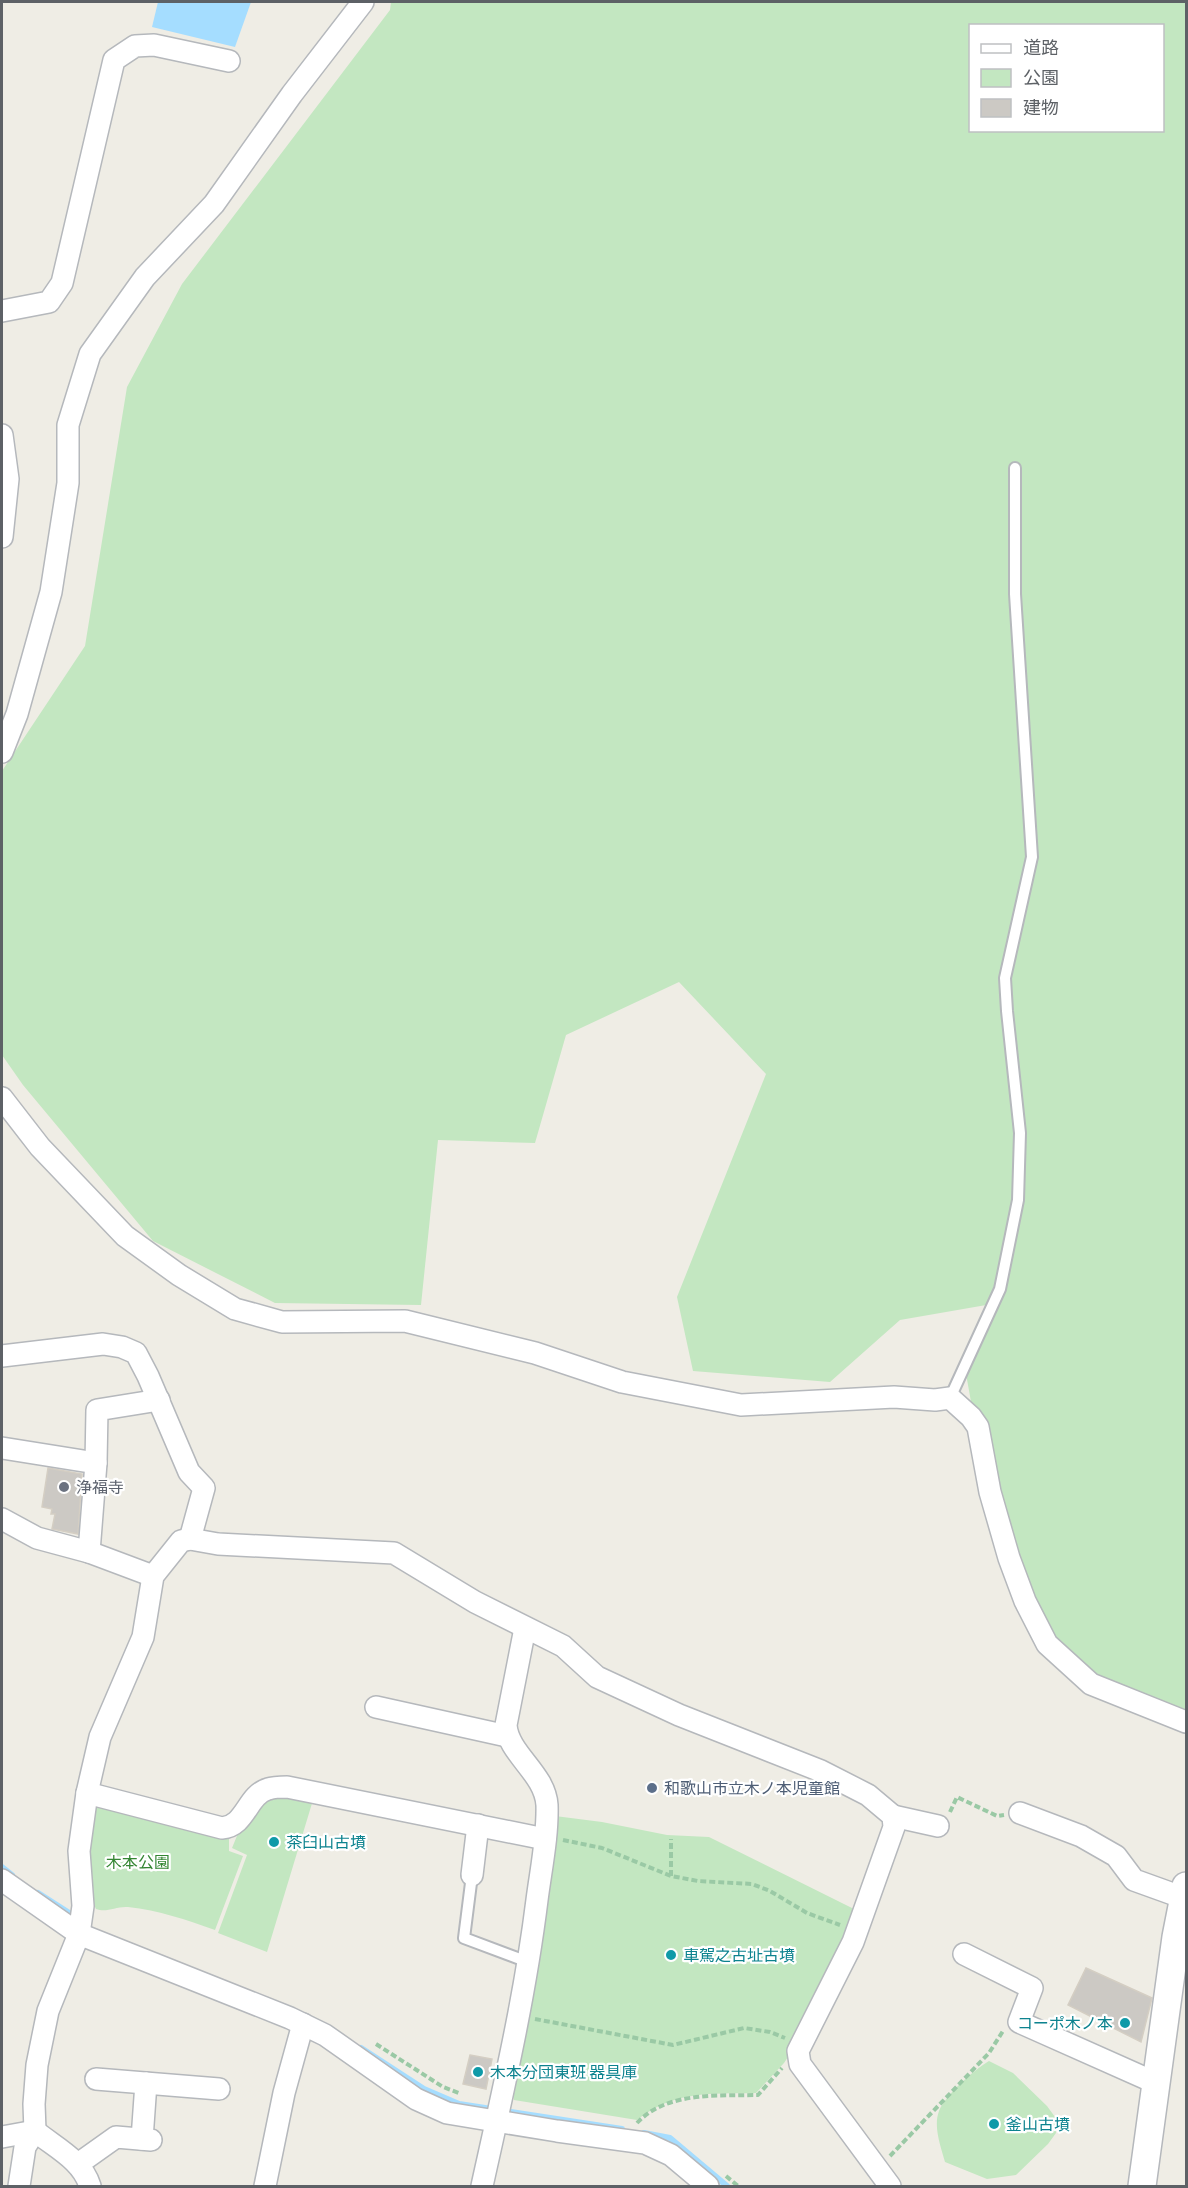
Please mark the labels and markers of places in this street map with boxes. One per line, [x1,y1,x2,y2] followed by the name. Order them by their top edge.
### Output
[76,1477,124,1496] place label: 浄福寺
[57,1480,71,1494] marker: 浄福寺
[664,1778,840,1797] place label: 和歌山市立木ノ本児童館
[645,1781,659,1795] marker: 和歌山市立木ノ本児童館
[286,1832,366,1851] place label: 茶臼山古墳
[267,1835,281,1849] marker: 茶臼山古墳
[683,1945,795,1964] place label: 車駕之古址古墳
[664,1948,678,1962] marker: 車駕之古址古墳
[1017,2013,1113,2032] place label: コーポ木ノ本
[1118,2016,1132,2030] marker: コーポ木ノ本
[490,2062,637,2081] place label: 木本分団東班 器具庫
[471,2065,485,2079] marker: 木本分団東班 器具庫
[1006,2114,1070,2133] place label: 釜山古墳
[987,2117,1001,2131] marker: 釜山古墳

